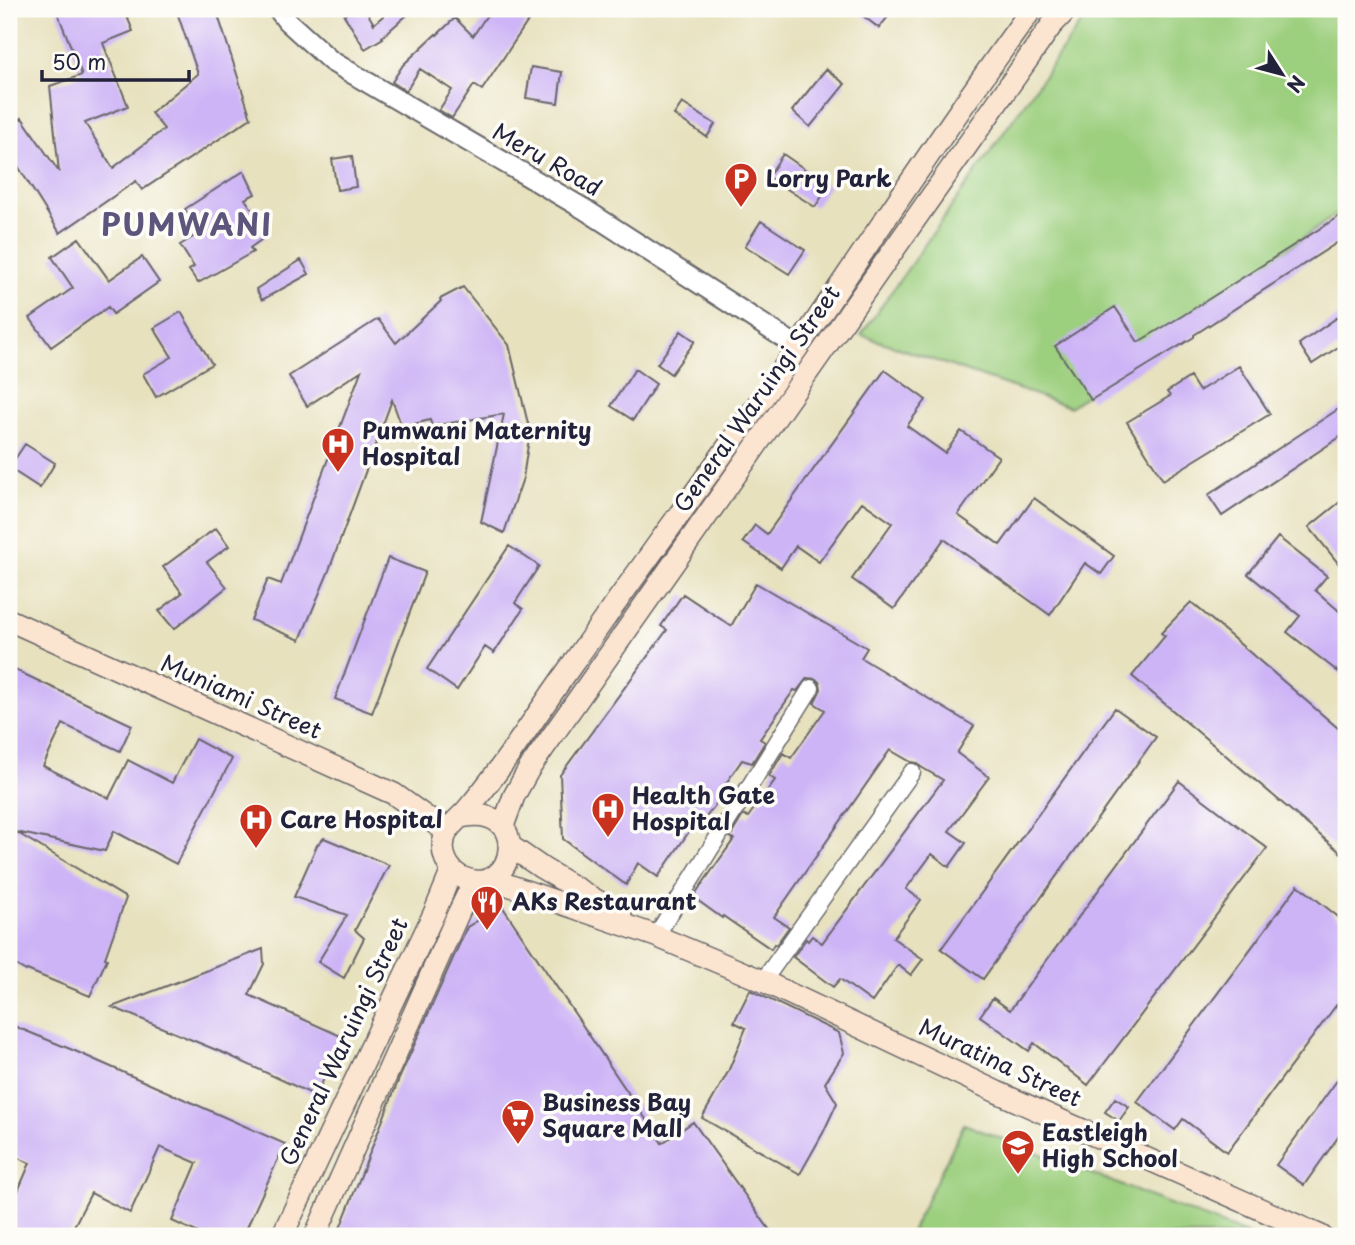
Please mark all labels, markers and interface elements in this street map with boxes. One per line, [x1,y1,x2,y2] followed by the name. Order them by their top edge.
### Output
[42,38,189,82] scale bar
[1246,38,1316,108] north arrow
[52,45,106,77] text: 50 m
[1281,70,1312,99] text: N
[487,113,609,204] street label: Meru Road
[722,160,760,209] parking icon: Lorry Park
[766,160,892,195] place label: Lorry Park
[101,201,273,246] district label: PUMWANI
[664,277,848,519] street label: General Waruingi Street
[362,412,591,473] place label: Pumwani Maternity Hospital
[319,425,357,474] hospital icon: Pumwani Maternity Hospital
[156,644,328,747] street label: Muniami Street
[632,777,776,838] place label: Health Gate Hospital
[589,790,627,839] hospital icon: Health Gate Hospital
[237,801,275,850] hospital icon: Care Hospital
[280,801,443,836] place label: Care Hospital
[468,883,506,932] restaurant icon: AKs Restaurant
[512,883,697,918] place label: AKs Restaurant
[270,911,416,1171] street label: General Waruingi Street
[914,1009,1088,1115] street label: Muratina Street
[542,1084,691,1145] place label: Business Bay Square Mall
[499,1097,537,1146] supermarket icon: Business Bay Square Mall
[1042,1114,1178,1175] place label: Eastleigh High School
[999,1127,1037,1176] school or university icon: Eastleigh High School

